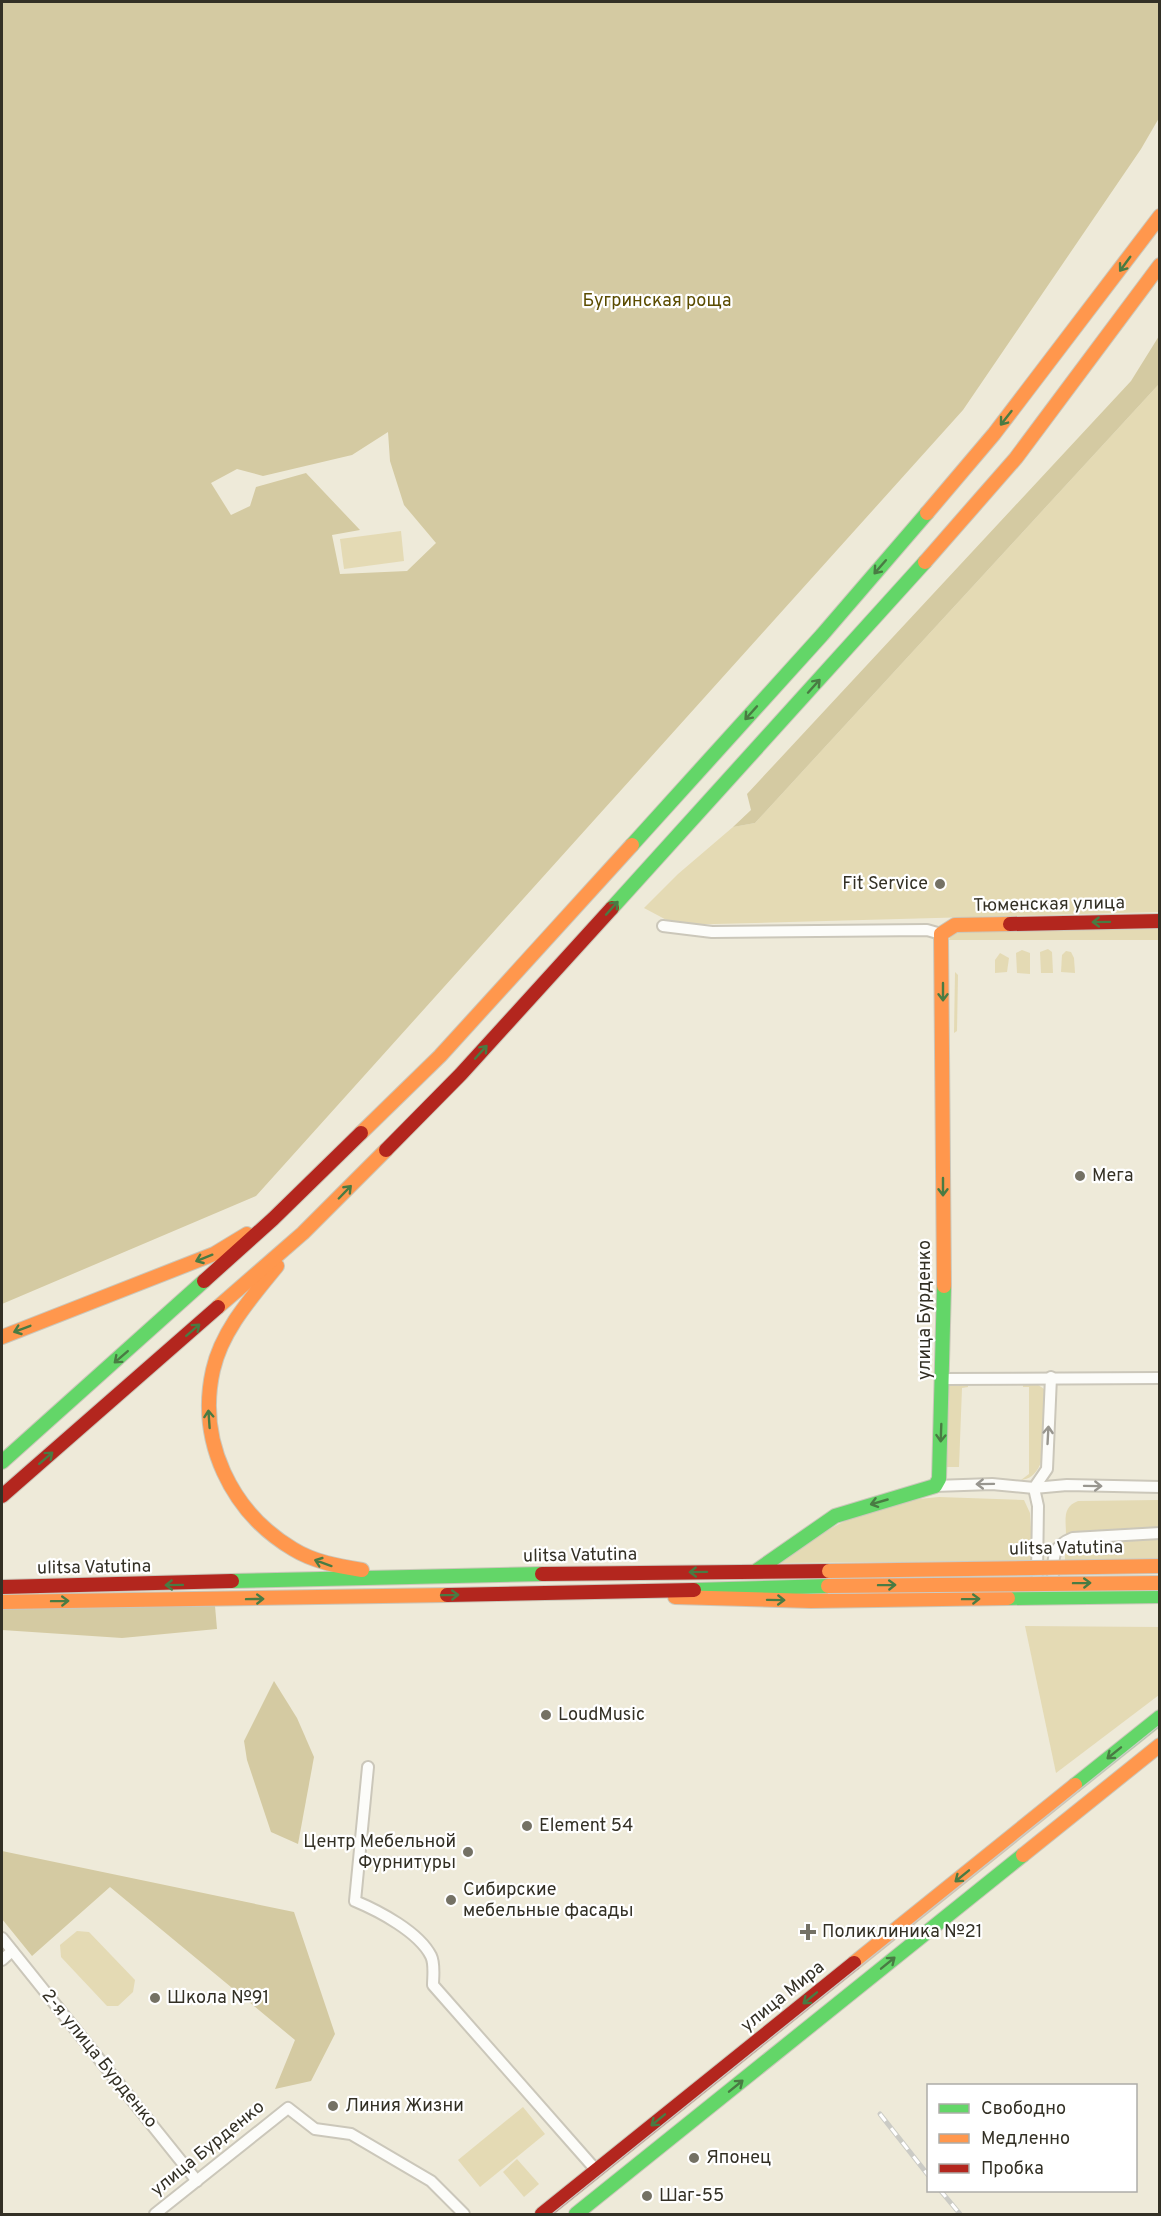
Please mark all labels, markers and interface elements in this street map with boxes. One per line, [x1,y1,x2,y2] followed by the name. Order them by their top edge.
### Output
[1119,255,1131,271] one-way arrow
[583,290,731,313] park label: Бугринская роща
[1000,410,1013,426] one-way arrow
[873,559,887,574] one-way arrow
[807,679,821,694] one-way arrow
[744,705,758,720] one-way arrow
[842,873,928,896] place label: Fit Service
[933,877,947,891] marker: Fit Service
[973,892,1125,918] street label: Тюменская улица
[605,901,619,916] one-way arrow
[1092,916,1112,928] one-way arrow
[937,982,949,1002] one-way arrow
[474,1045,488,1060] one-way arrow
[1092,1165,1133,1188] place label: Мега
[1073,1169,1087,1183] marker: Мега
[937,1177,949,1197] one-way arrow
[338,1184,352,1199] one-way arrow
[914,1240,937,1380] street label: улица Бурденко
[195,1253,214,1264] one-way arrow
[185,1323,200,1337] one-way arrow
[14,1324,32,1335] one-way arrow
[113,1350,128,1364] one-way arrow
[203,1410,214,1429] one-way arrow
[935,1422,946,1442] one-way arrow
[1043,1425,1054,1445] one-way arrow
[38,1451,53,1465] one-way arrow
[975,1479,995,1490] one-way arrow
[1082,1480,1102,1491] one-way arrow
[870,1497,889,1509] one-way arrow
[1009,1537,1123,1561] street label: ulitsa Vatutina
[523,1544,637,1568] street label: ulitsa Vatutina
[37,1556,151,1580] street label: ulitsa Vatutina
[314,1557,332,1568] one-way arrow
[688,1566,708,1578] one-way arrow
[1071,1577,1091,1589] one-way arrow
[165,1579,185,1590] one-way arrow
[876,1579,896,1591] one-way arrow
[439,1590,459,1601] one-way arrow
[244,1593,264,1605] one-way arrow
[961,1593,981,1605] one-way arrow
[766,1594,786,1606] one-way arrow
[49,1595,69,1607] one-way arrow
[558,1704,645,1727] place label: LoudMusic
[539,1708,553,1722] marker: LoudMusic
[1106,1747,1122,1760] one-way arrow
[539,1815,633,1838] place label: Element 54
[520,1819,534,1833] marker: Element 54
[303,1831,456,1875] place label: Центр Мебельной Фурнитуры
[461,1845,475,1859] marker: Центр Мебельной Фурнитуры
[954,1869,970,1882] one-way arrow
[463,1879,634,1923] place label: Сибирские мебельные фасады
[444,1893,458,1907] marker: Сибирские мебельные фасады
[822,1921,983,1944] place label: Поликлиника №21
[799,1923,817,1941] marker: Поликлиника №21
[737,1956,829,2038] street label: улица Мира
[880,1957,896,1970] one-way arrow
[36,1985,162,2133] street label: 2-я улица Бурденко
[167,1987,269,2010] place label: Школа №91
[148,1991,162,2005] marker: Школа №91
[803,1991,818,2005] one-way arrow
[728,2079,744,2092] one-way arrow
[927,2084,1137,2192] legend
[345,2095,464,2118] place label: Линия Жизни
[146,2096,270,2202] street label: улица Бурденко
[981,2098,1066,2121] text: Свободно
[326,2099,340,2113] marker: Линия Жизни
[651,2114,667,2127] one-way arrow
[981,2128,1070,2151] text: Медленно
[706,2147,771,2170] place label: Японец
[687,2151,701,2165] marker: Японец
[981,2158,1044,2181] text: Пробка
[659,2185,724,2208] place label: Шаг-55
[640,2189,654,2203] marker: Шаг-55

